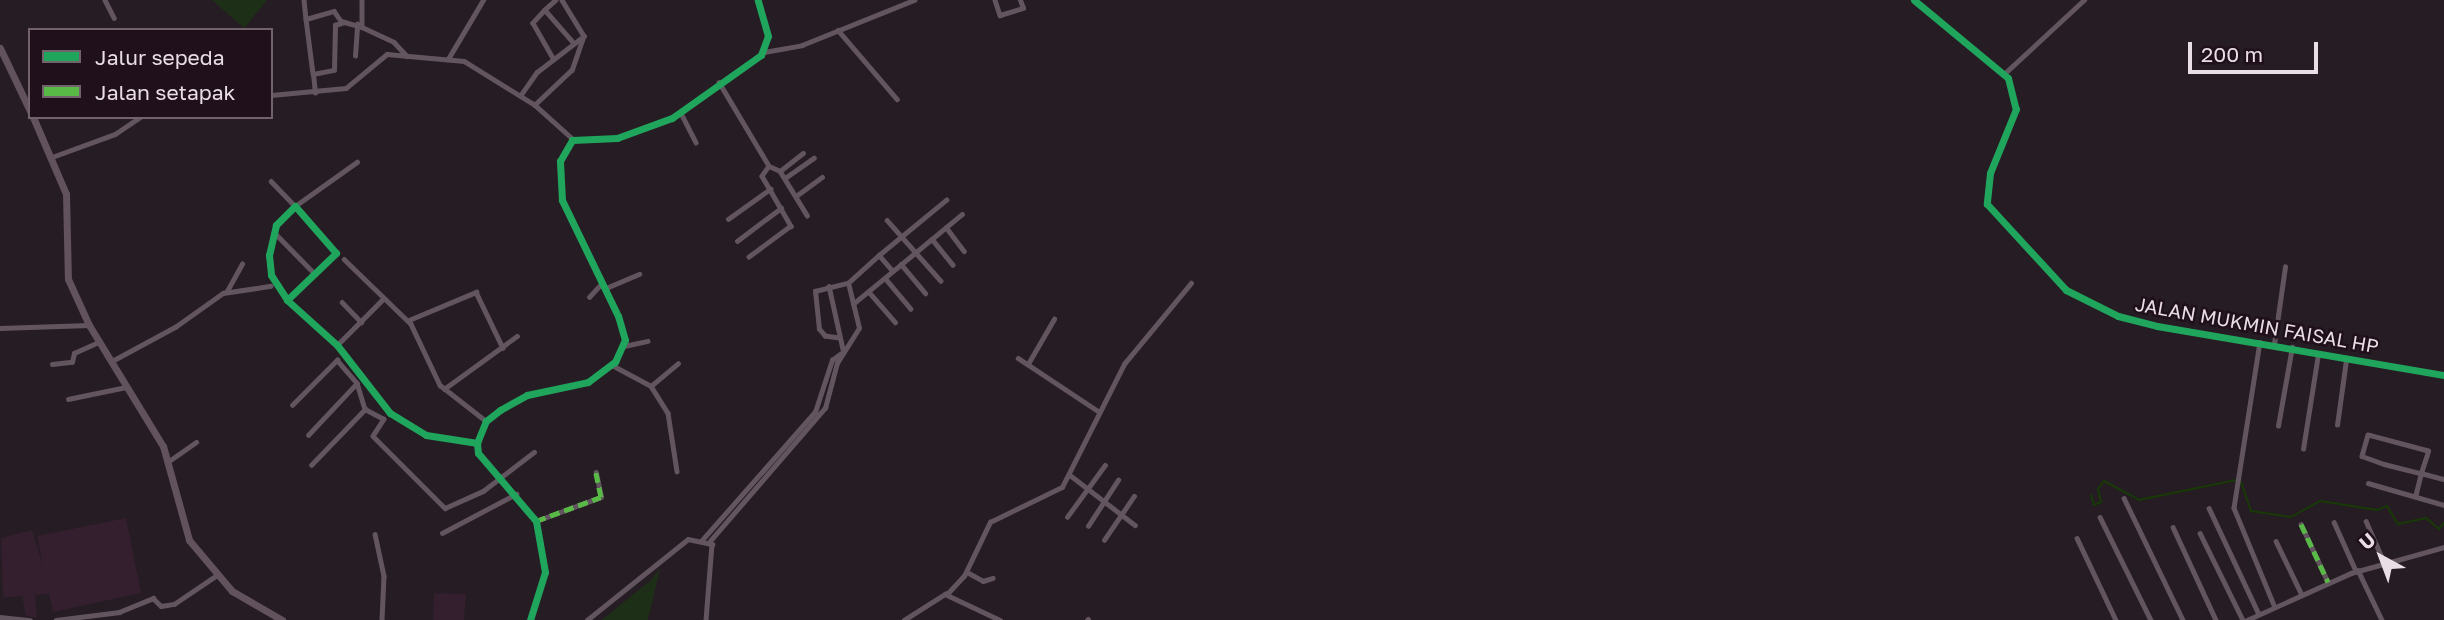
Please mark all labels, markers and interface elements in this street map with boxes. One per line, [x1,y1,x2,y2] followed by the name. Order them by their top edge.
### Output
[28,28,273,119] legend
[2192,28,2322,72] scale bar
[2201,41,2263,67] text: 200 m
[95,44,225,70] text: Jalur sepeda
[95,79,236,105] text: Jalan setapak
[2133,292,2381,358] street label: JALAN MUKMIN FAISAL HP
[2346,522,2416,592] north arrow
[2354,528,2380,554] text: U

